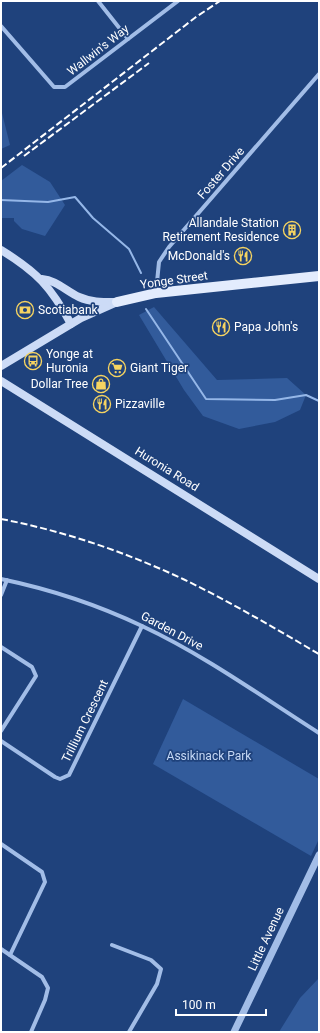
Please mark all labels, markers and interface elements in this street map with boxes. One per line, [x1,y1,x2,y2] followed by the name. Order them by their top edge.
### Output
[64,21,132,78] street label: Wallwin's Way
[195,144,247,202] street label: Foster Drive
[162,216,279,244] place label: Allandale Station Retirement Residence
[282,220,302,240] building icon: Allandale Station Retirement Residence
[233,246,253,266] restaurant icon: McDonald's
[168,249,230,263] place label: McDonald's
[139,268,209,292] street label: Yonge Street
[15,300,35,320] bank icon: Scotiabank
[38,303,99,317] place label: Scotiabank
[211,317,231,337] restaurant icon: Papa John's
[234,320,298,334] place label: Papa John's
[46,347,93,375] place label: Yonge at Huronia
[23,351,43,371] bus stop icon: Yonge at Huronia
[107,358,127,378] supermarket icon: Giant Tiger
[130,361,188,375] place label: Giant Tiger
[91,374,111,394] shop icon: Dollar Tree
[31,377,88,391] place label: Dollar Tree
[92,394,112,414] restaurant icon: Pizzaville
[115,397,165,411] place label: Pizzaville
[133,444,201,494] street label: Huronia Road
[139,609,205,653] street label: Garden Drive
[59,677,111,765] street label: Trillium Crescent
[167,749,252,763] park label: Assikinack Park
[245,905,287,973] street label: Little Avenue
[176,991,266,1017] scale bar
[182,998,216,1012] text: 100 m

